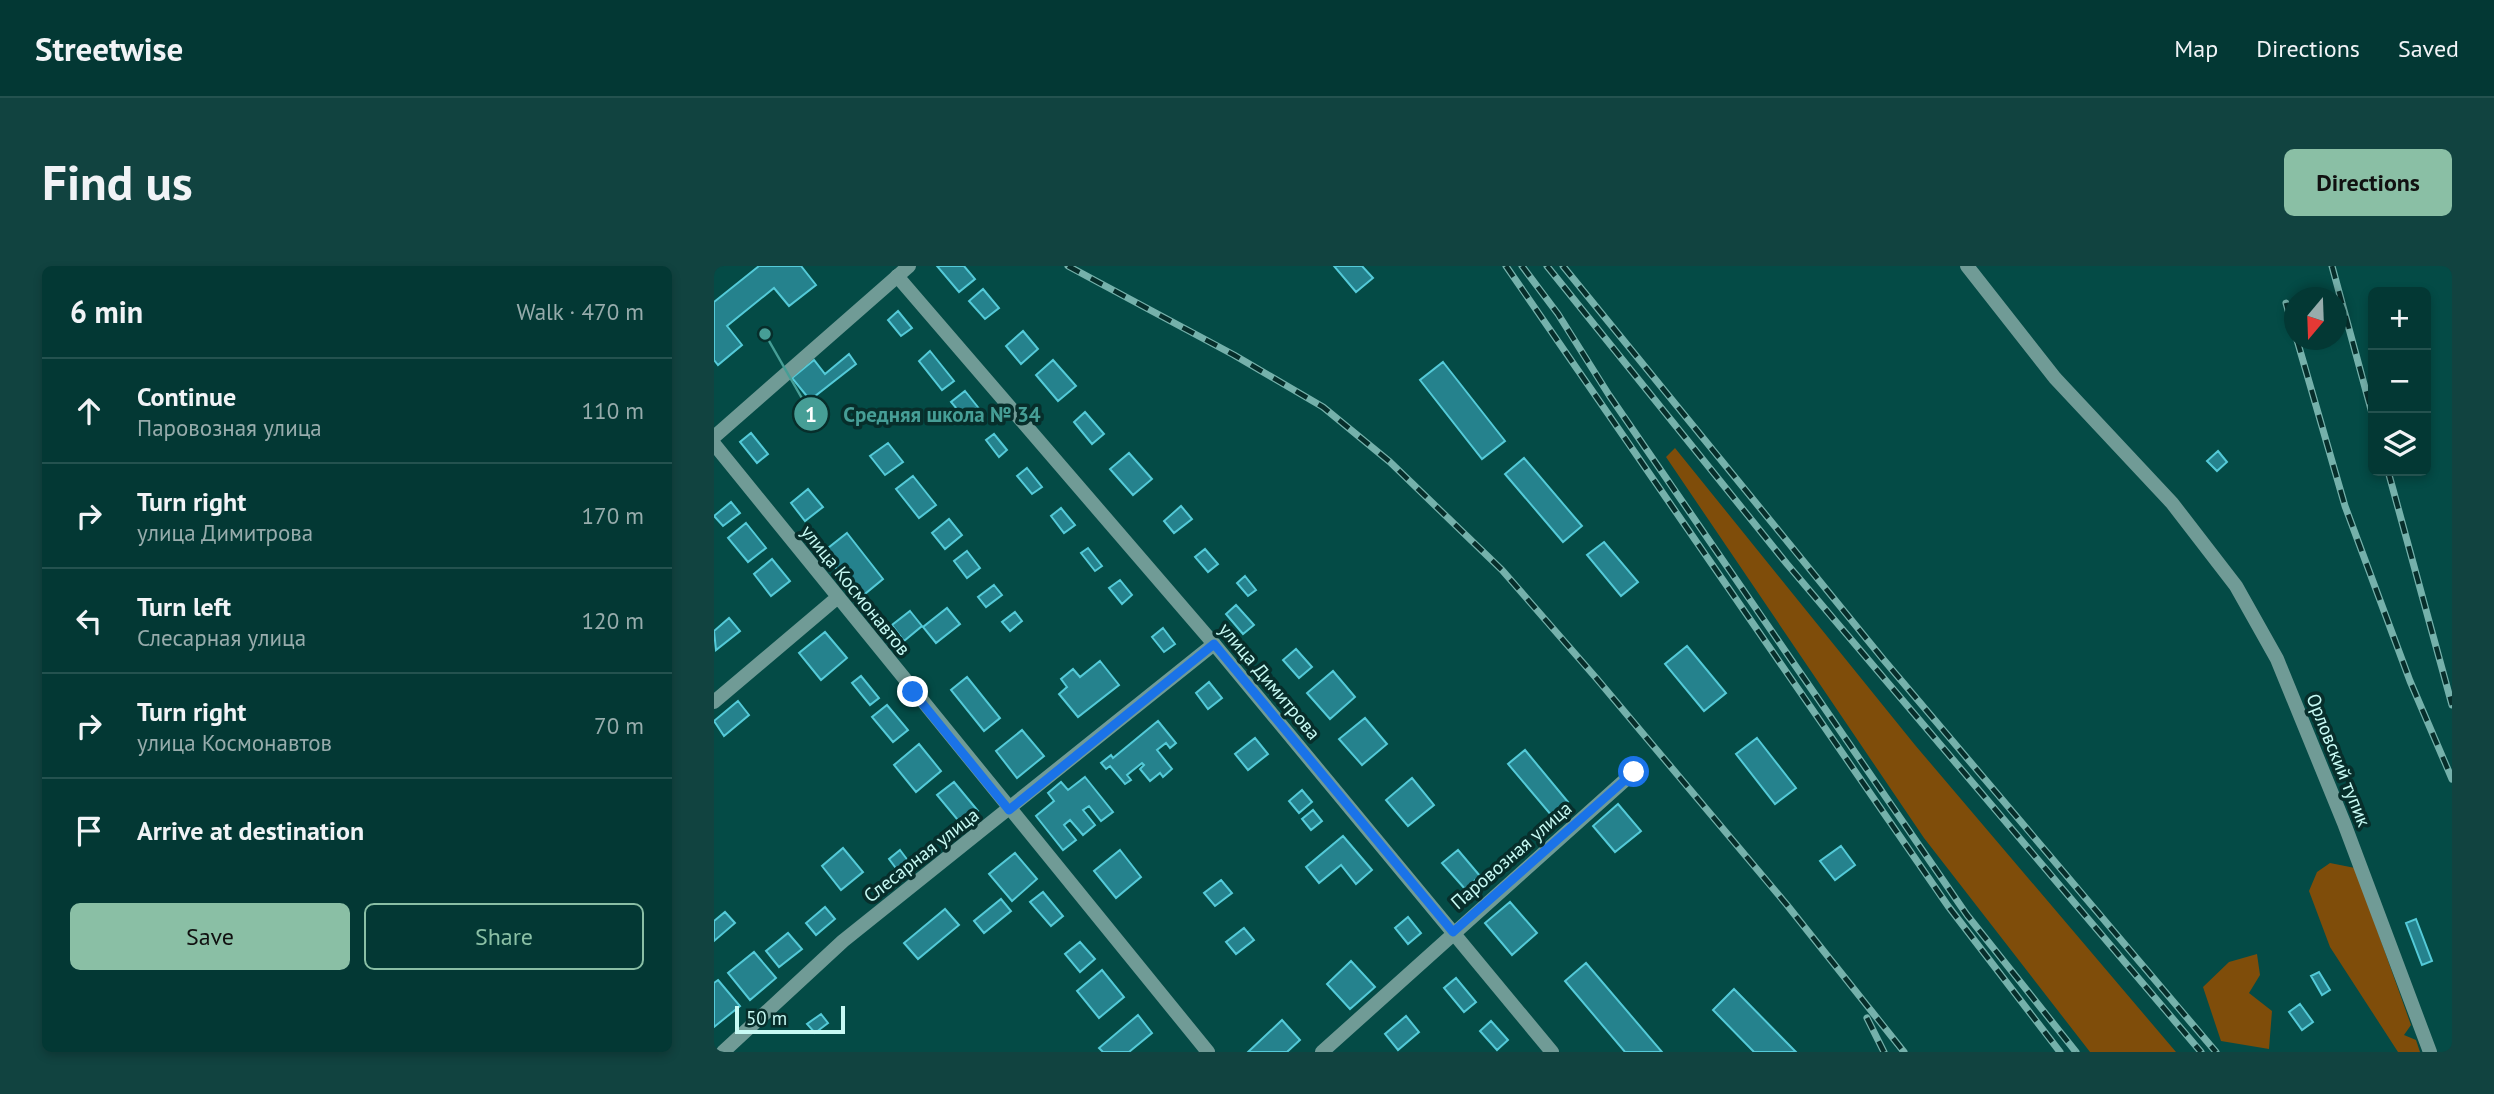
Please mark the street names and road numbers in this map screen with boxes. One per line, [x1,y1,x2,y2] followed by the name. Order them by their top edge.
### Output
[796,520,916,660] street label: улица Космонавтов
[1214,618,1326,744] street label: улица Димитрова
[2301,690,2377,830] street label: Орловский тупик
[1446,796,1576,914] street label: Паровозная улица
[859,803,983,907] street label: Слесарная улица

